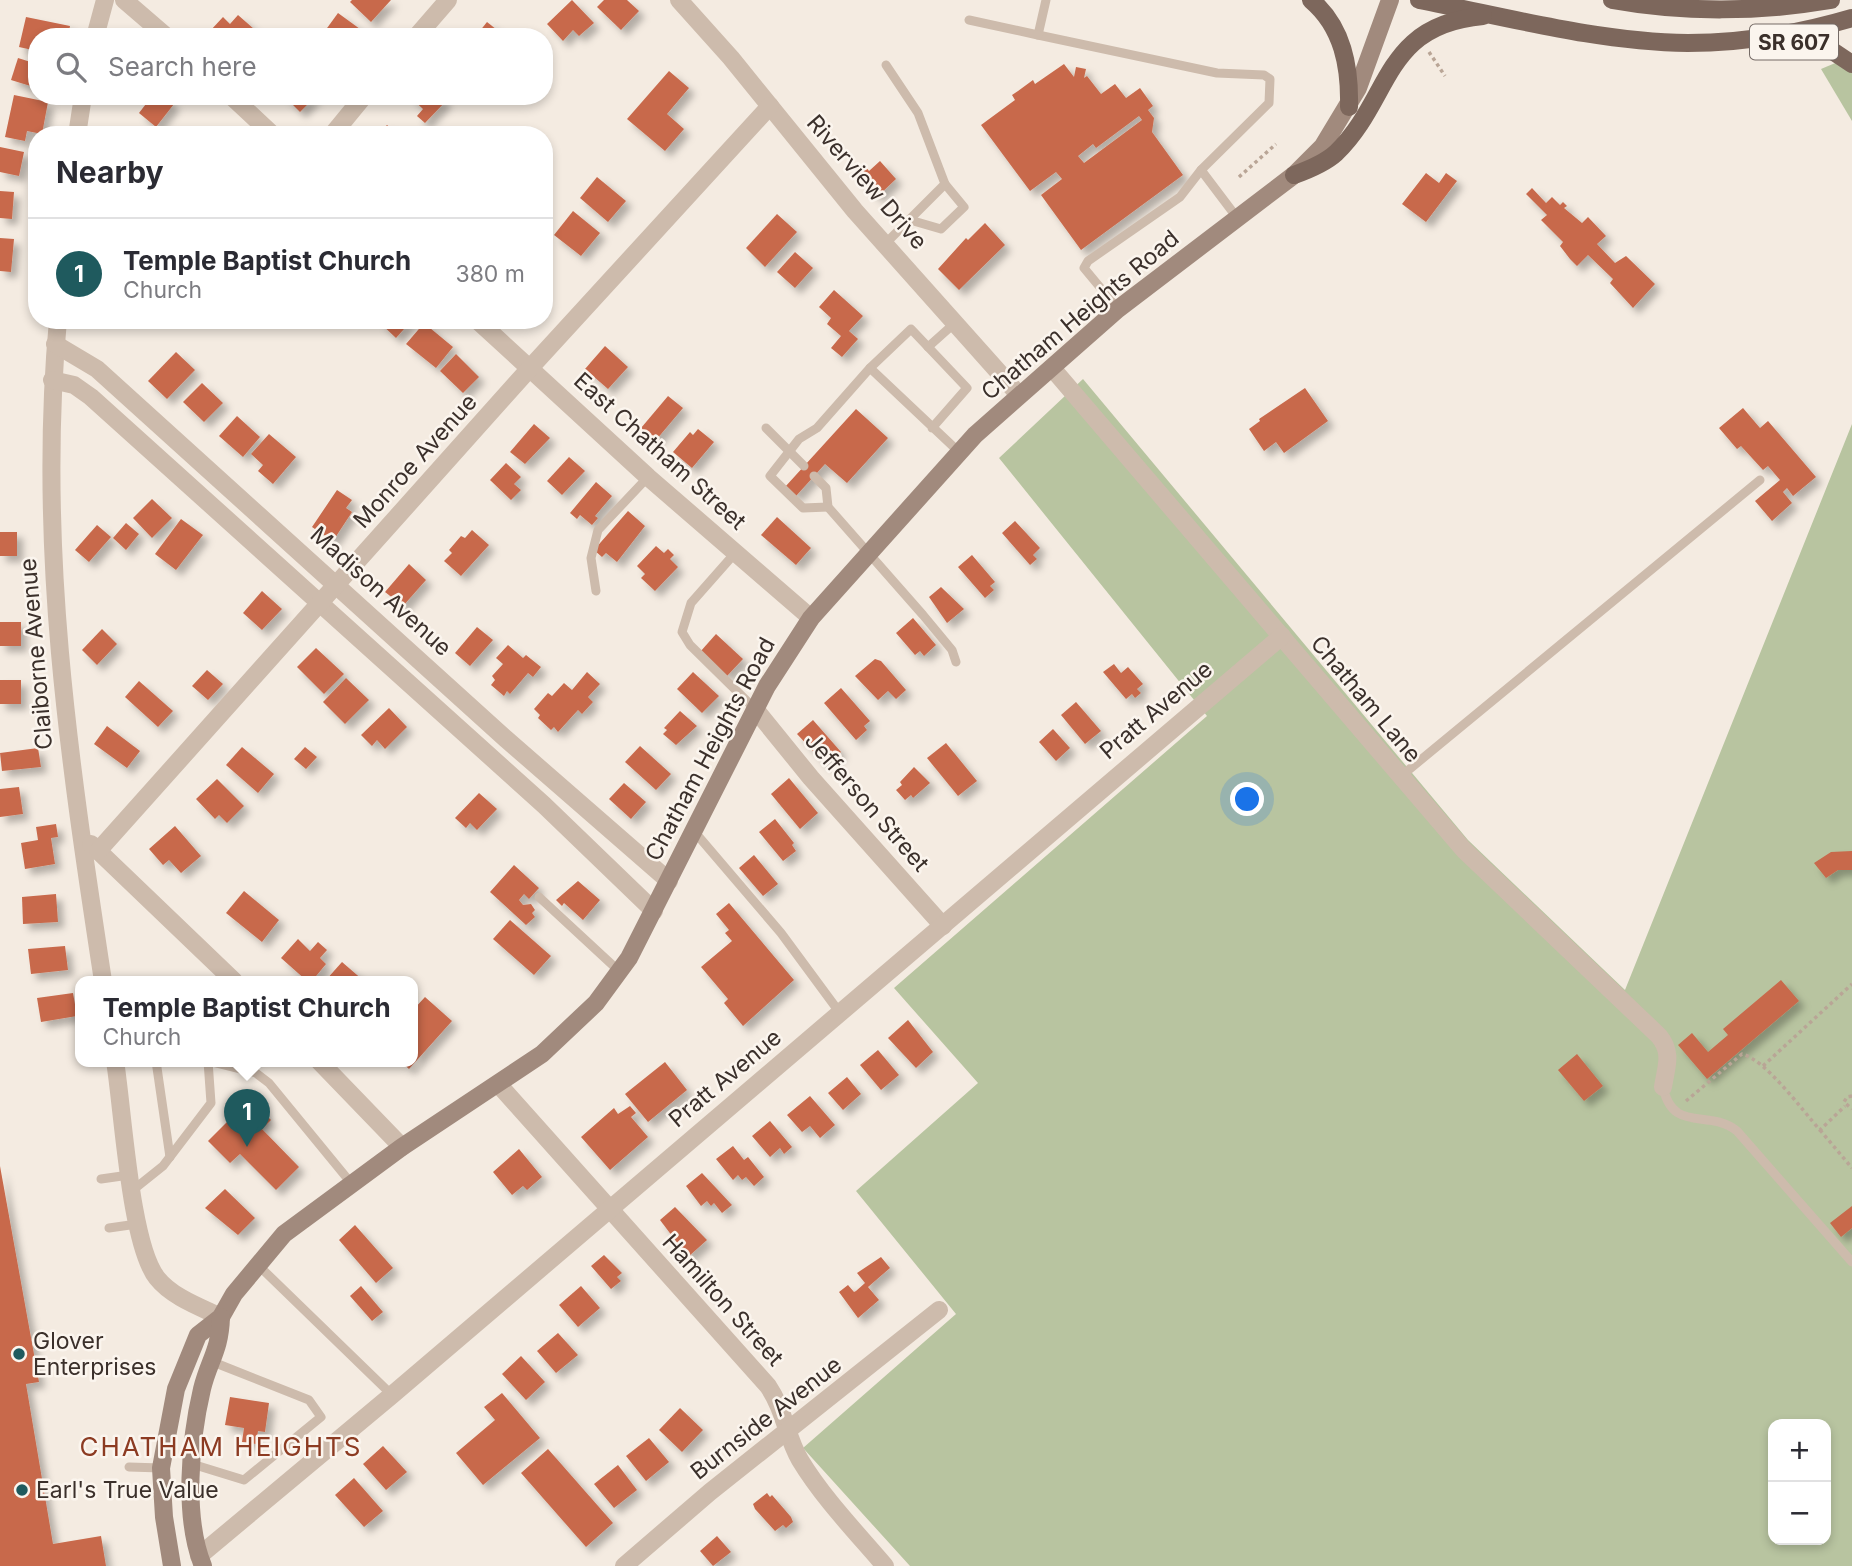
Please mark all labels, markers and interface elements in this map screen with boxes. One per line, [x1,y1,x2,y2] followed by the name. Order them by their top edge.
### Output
[1750,24,1838,60] road number: SR 607
[28,28,553,105] search box
[52,48,90,86] icon: search
[108,51,257,82] text: Search here
[801,109,933,255] street label: Riverview Drive
[56,154,164,190] text: Nearby
[976,224,1184,406] street label: Chatham Heights Road
[123,245,411,276] text: Temple Baptist Church
[74,260,84,288] text: 1
[455,260,525,288] text: 380 m
[123,276,202,304] text: Church
[568,366,752,536] street label: East Chatham Street
[347,388,483,534] street label: Monroe Avenue
[305,520,457,662] street label: Madison Avenue
[14,557,58,751] street label: Claiborne Avenue
[1305,630,1427,768] street label: Chatham Lane
[639,632,781,866] street label: Chatham Heights Road
[1094,655,1218,765] street label: Pratt Avenue
[799,727,935,878] street label: Jefferson Street
[1230,782,1264,816] your location
[75,976,418,1067] popup
[102,992,391,1023] text: Temple Baptist Church
[102,1023,181,1051] text: Church
[663,1023,787,1133] street label: Pratt Avenue
[224,1089,270,1147] pin: 1
[656,1228,790,1372] street label: Hamilton Street
[33,1327,157,1381] place label: Glover Enterprises
[11,1346,27,1362] marker: Glover Enterprises
[685,1350,847,1486] street label: Burnside Avenue
[1768,1419,1831,1545] map controls
[1768,1419,1831,1482] button: +
[79,1431,363,1462] district label: CHATHAM HEIGHTS
[36,1476,219,1504] place label: Earl's True Value
[14,1482,30,1498] marker: Earl's True Value
[1768,1482,1831,1545] button: −

